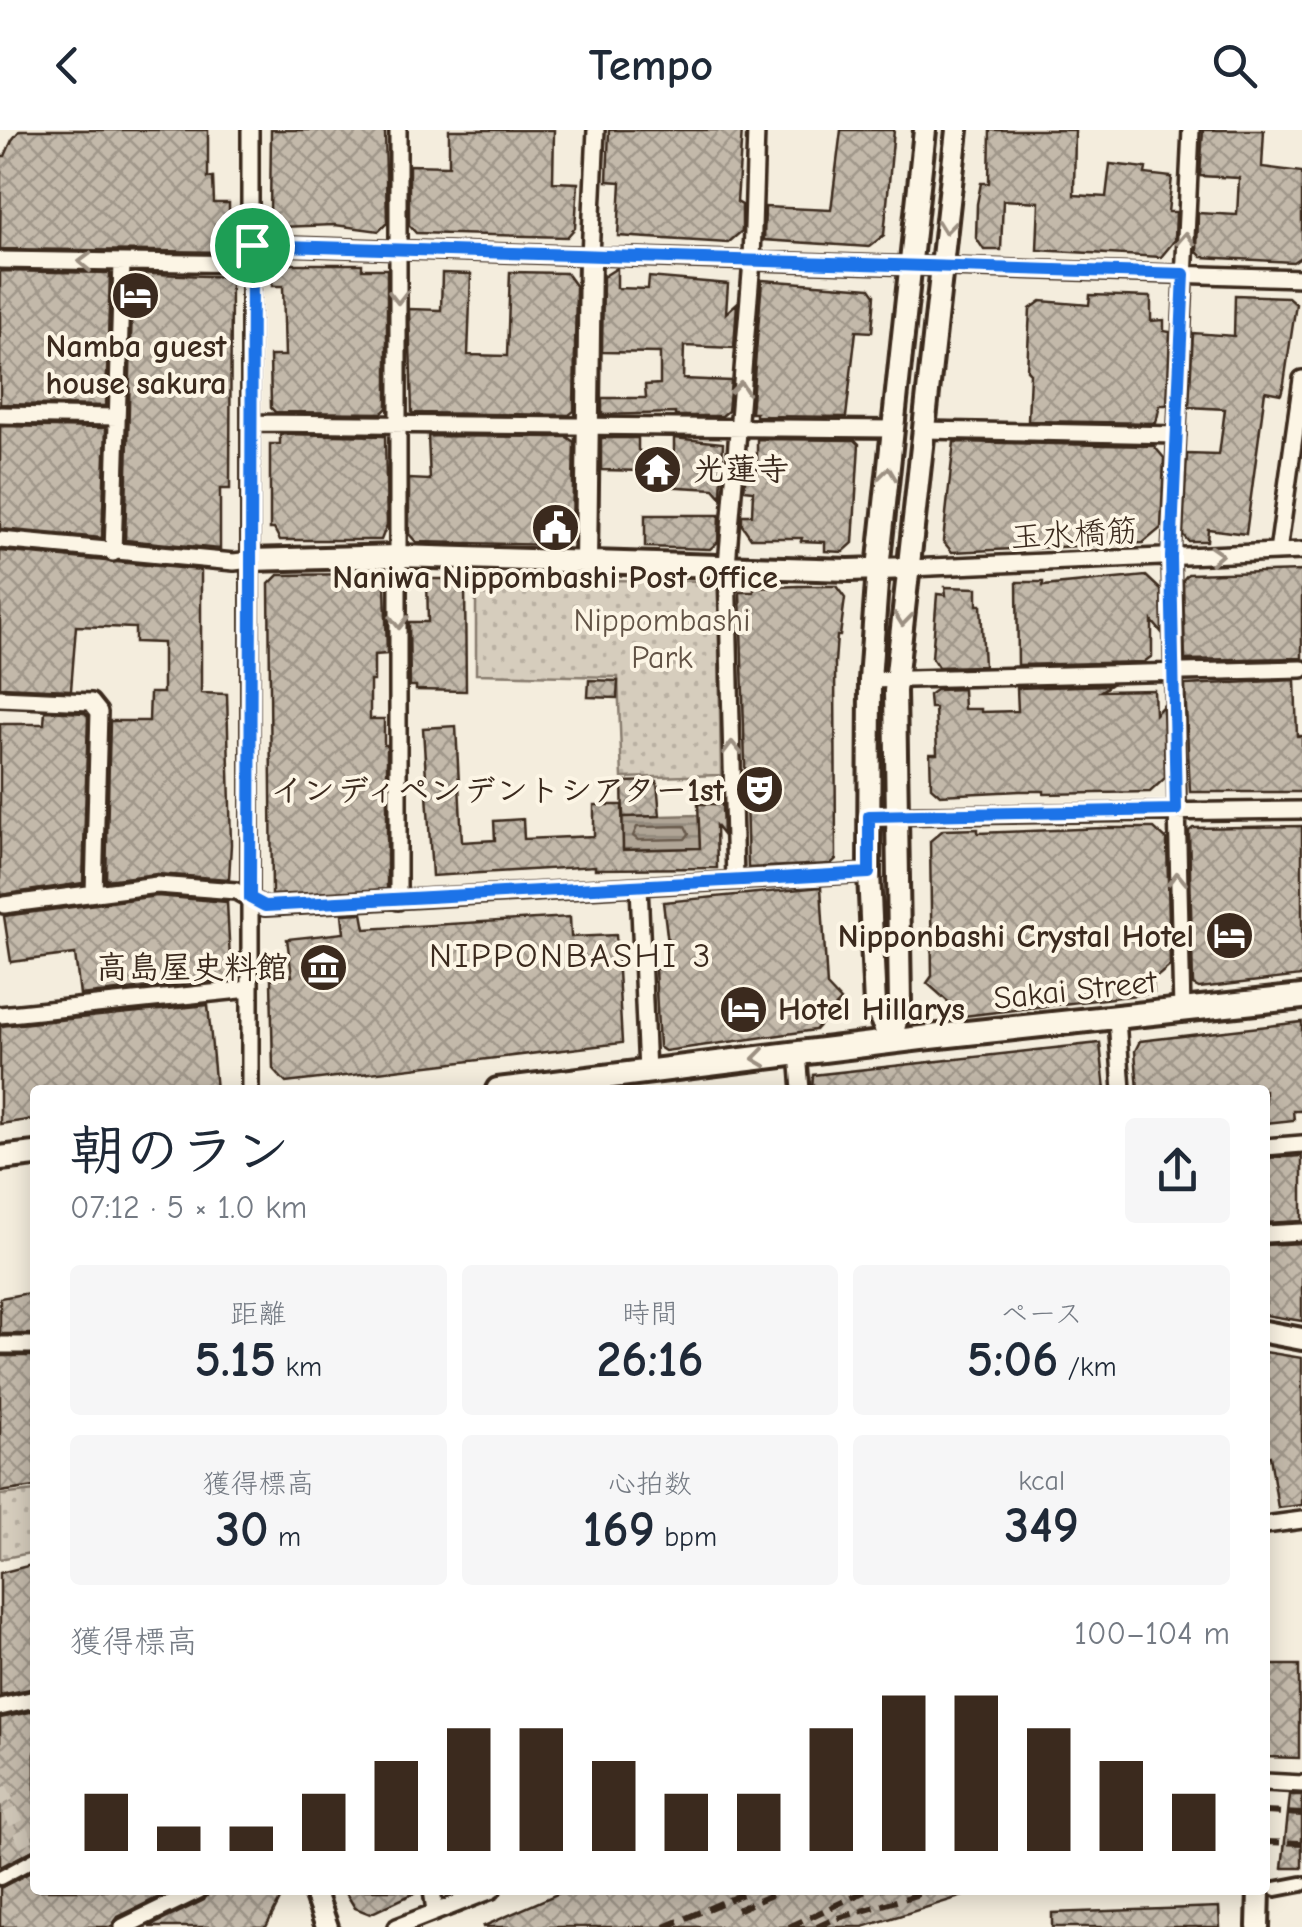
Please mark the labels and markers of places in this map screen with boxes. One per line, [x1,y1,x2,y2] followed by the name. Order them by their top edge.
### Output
[210,203,295,288] pin
[110,270,162,322] hotel icon: Namba guest house sakura
[46,328,227,402] place label: Namba guest house sakura
[632,443,684,495] temple icon: 光蓮寺
[693,451,789,488] place label: 光蓮寺
[529,501,581,553] public building icon: Naniwa Nippombashi Post Office
[332,559,778,596] place label: Naniwa Nippombashi Post Office
[733,764,785,816] theatre icon: インディペンデントシアター1st
[271,772,724,809] place label: インディペンデントシアター1st
[1203,910,1255,962] hotel icon: Nipponbashi Crystal Hotel
[838,918,1194,955] place label: Nipponbashi Crystal Hotel
[297,941,349,993] museum icon: 高島屋史料館
[96,949,288,986] place label: 高島屋史料館
[717,983,769,1035] hotel icon: Hotel Hillarys
[778,991,965,1028] place label: Hotel Hillarys

